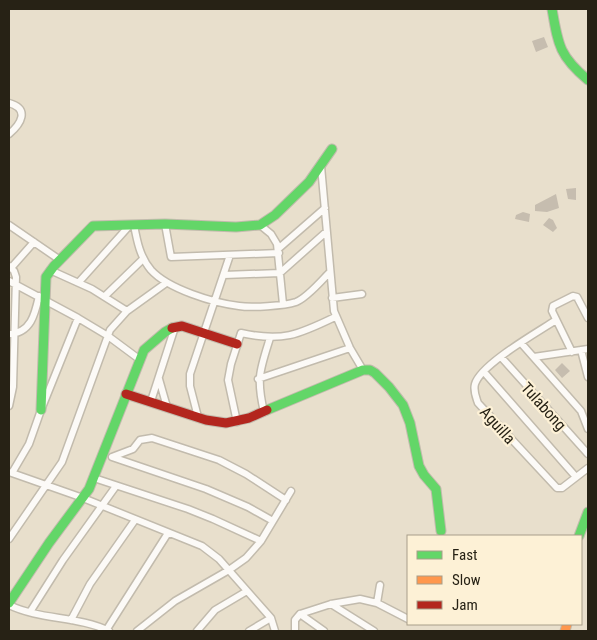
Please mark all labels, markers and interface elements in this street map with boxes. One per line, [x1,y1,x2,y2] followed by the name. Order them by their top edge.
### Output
[517,378,570,434] street label: Tulabong
[476,403,519,448] street label: Aguilla
[407,535,582,625] legend
[452,546,477,564] text: Fast
[452,571,481,589] text: Slow
[452,596,478,614] text: Jam

